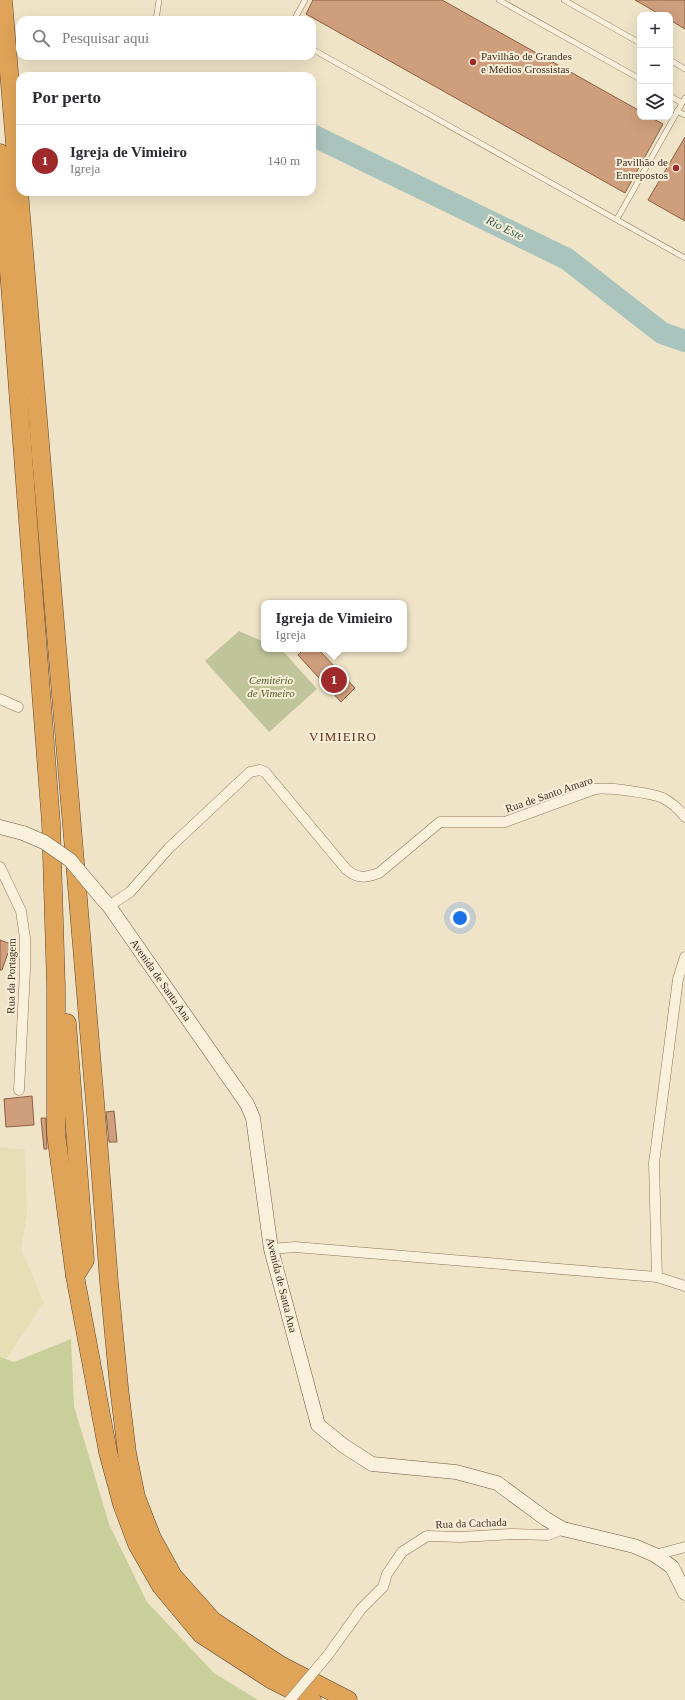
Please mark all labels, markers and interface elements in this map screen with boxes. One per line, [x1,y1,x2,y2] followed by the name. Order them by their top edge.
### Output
[637,12,673,120] map controls
[637,12,673,48] button: +
[16,16,316,60] search box
[30,27,52,49] icon: search
[62,30,149,46] text: Pesquisar aqui
[637,48,673,84] button: −
[481,50,572,75] place label: Pavilhão de Grandes e Médios Grossistas
[468,57,478,67] marker: Pavilhão de Grandes e Médios Grossistas
[637,84,673,120] button: layers
[32,88,101,107] text: Por perto
[70,144,187,160] text: Igreja de Vimieiro
[42,153,48,168] text: 1
[267,153,300,168] text: 140 m
[616,156,668,181] place label: Pavilhão de Entrepostos
[70,161,100,176] text: Igreja
[671,163,681,173] marker: Pavilhão de Entrepostos
[483,212,527,243] water label: Rio Este
[261,600,407,652] popup
[276,610,392,626] text: Igreja de Vimieiro
[276,627,306,642] text: Igreja
[321,665,347,695] pin: 1
[247,674,295,699] park label: Cemitério de Vimeiro
[309,729,377,744] district label: VIMIEIRO
[504,773,595,815] street label: Rua de Santo Amaro
[450,908,470,928] your location
[128,937,194,1023] street label: Avenida de Santa Ana
[4,938,18,1014] street label: Rua da Portagem
[264,1236,300,1334] street label: Avenida de Santa Ana
[435,1516,507,1530] street label: Rua da Cachada

